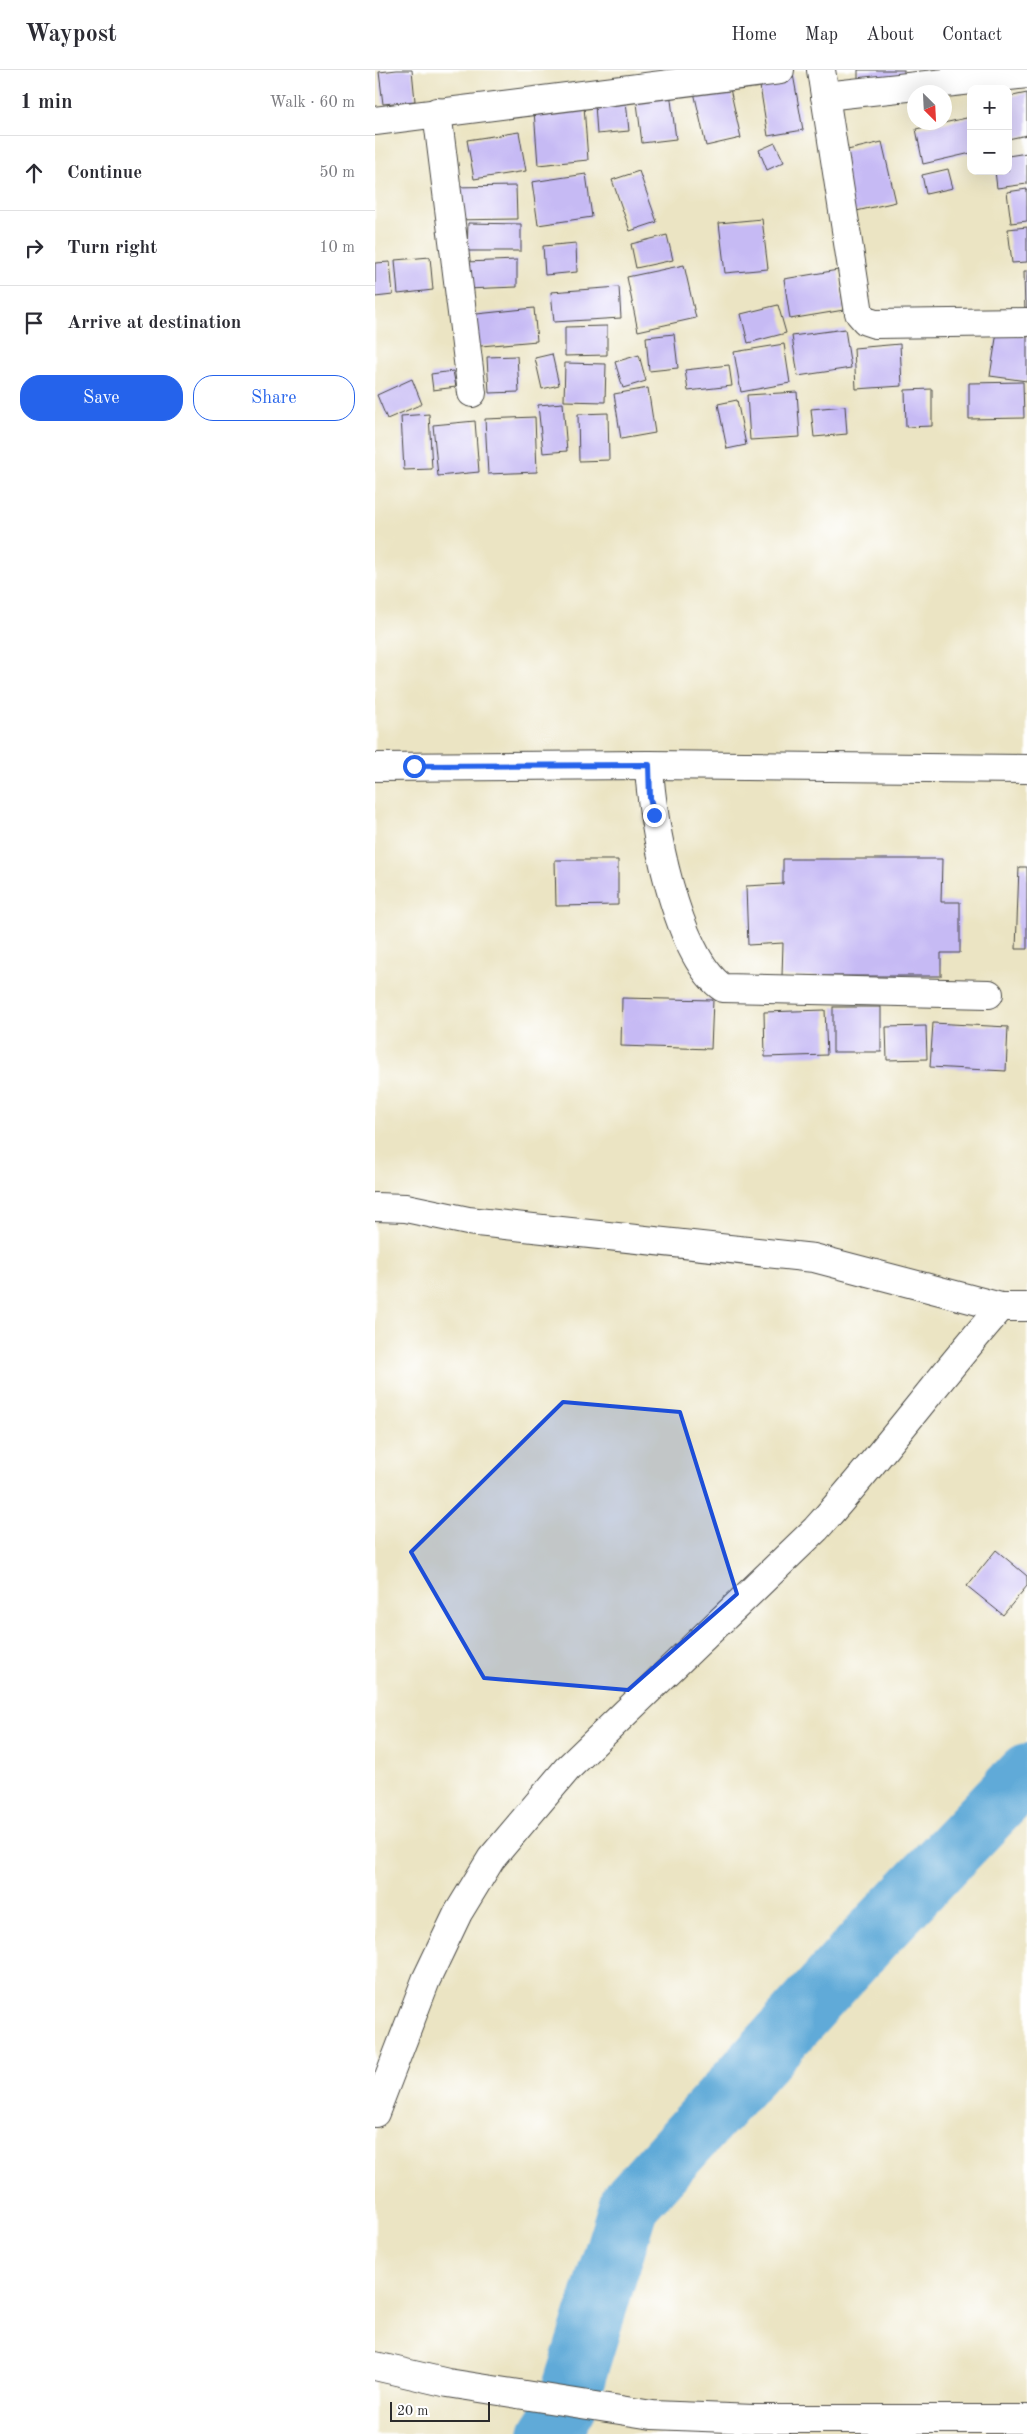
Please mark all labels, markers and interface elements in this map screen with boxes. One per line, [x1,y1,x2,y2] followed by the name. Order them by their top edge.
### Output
[25,23,117,47] text: Waypost
[731,26,777,44] text: Home
[805,26,838,44] text: Map
[866,26,914,44] text: About
[942,26,1002,44] text: Contact
[907,85,952,130] north arrow
[967,85,1012,175] map controls
[967,85,1012,130] button: +
[20,92,73,113] text: 1 min
[269,95,355,111] text: Walk · 60 m
[967,130,1012,175] button: −
[20,159,48,187] icon: ahead
[67,164,142,183] text: Continue
[319,165,355,181] text: 50 m
[20,234,48,262] icon: right
[67,239,157,258] text: Turn right
[319,240,355,256] text: 10 m
[20,309,48,337] icon: arrive
[67,314,241,333] text: Arrive at destination
[20,375,183,421] button: Save
[193,375,355,421] button: Share
[403,755,426,778] route start
[643,804,666,827] route end
[390,2399,490,2422] scale bar
[397,2404,428,2418] text: 20 m

